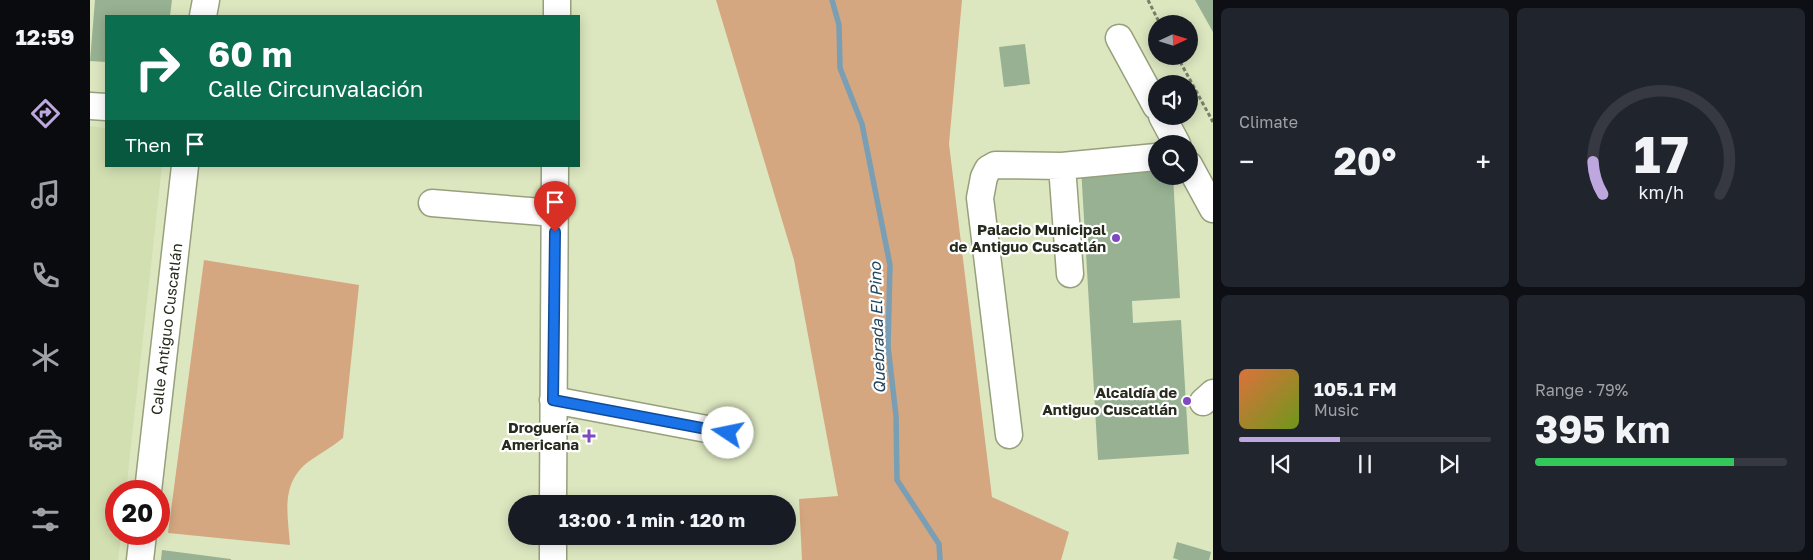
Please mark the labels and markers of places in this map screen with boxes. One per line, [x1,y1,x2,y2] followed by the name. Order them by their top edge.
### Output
[534,181,576,232] pin
[949,220,1106,255] place label: Palacio Municipal de Antiguo Cuscatlán
[1110,232,1122,244] marker: Palacio Municipal de Antiguo Cuscatlán
[1042,383,1177,418] place label: Alcaldía de Antiguo Cuscatlán
[1181,395,1193,407] marker: Alcaldía de Antiguo Cuscatlán
[501,418,579,453] place label: Droguería Americana
[583,430,595,442] marker: Droguería Americana

